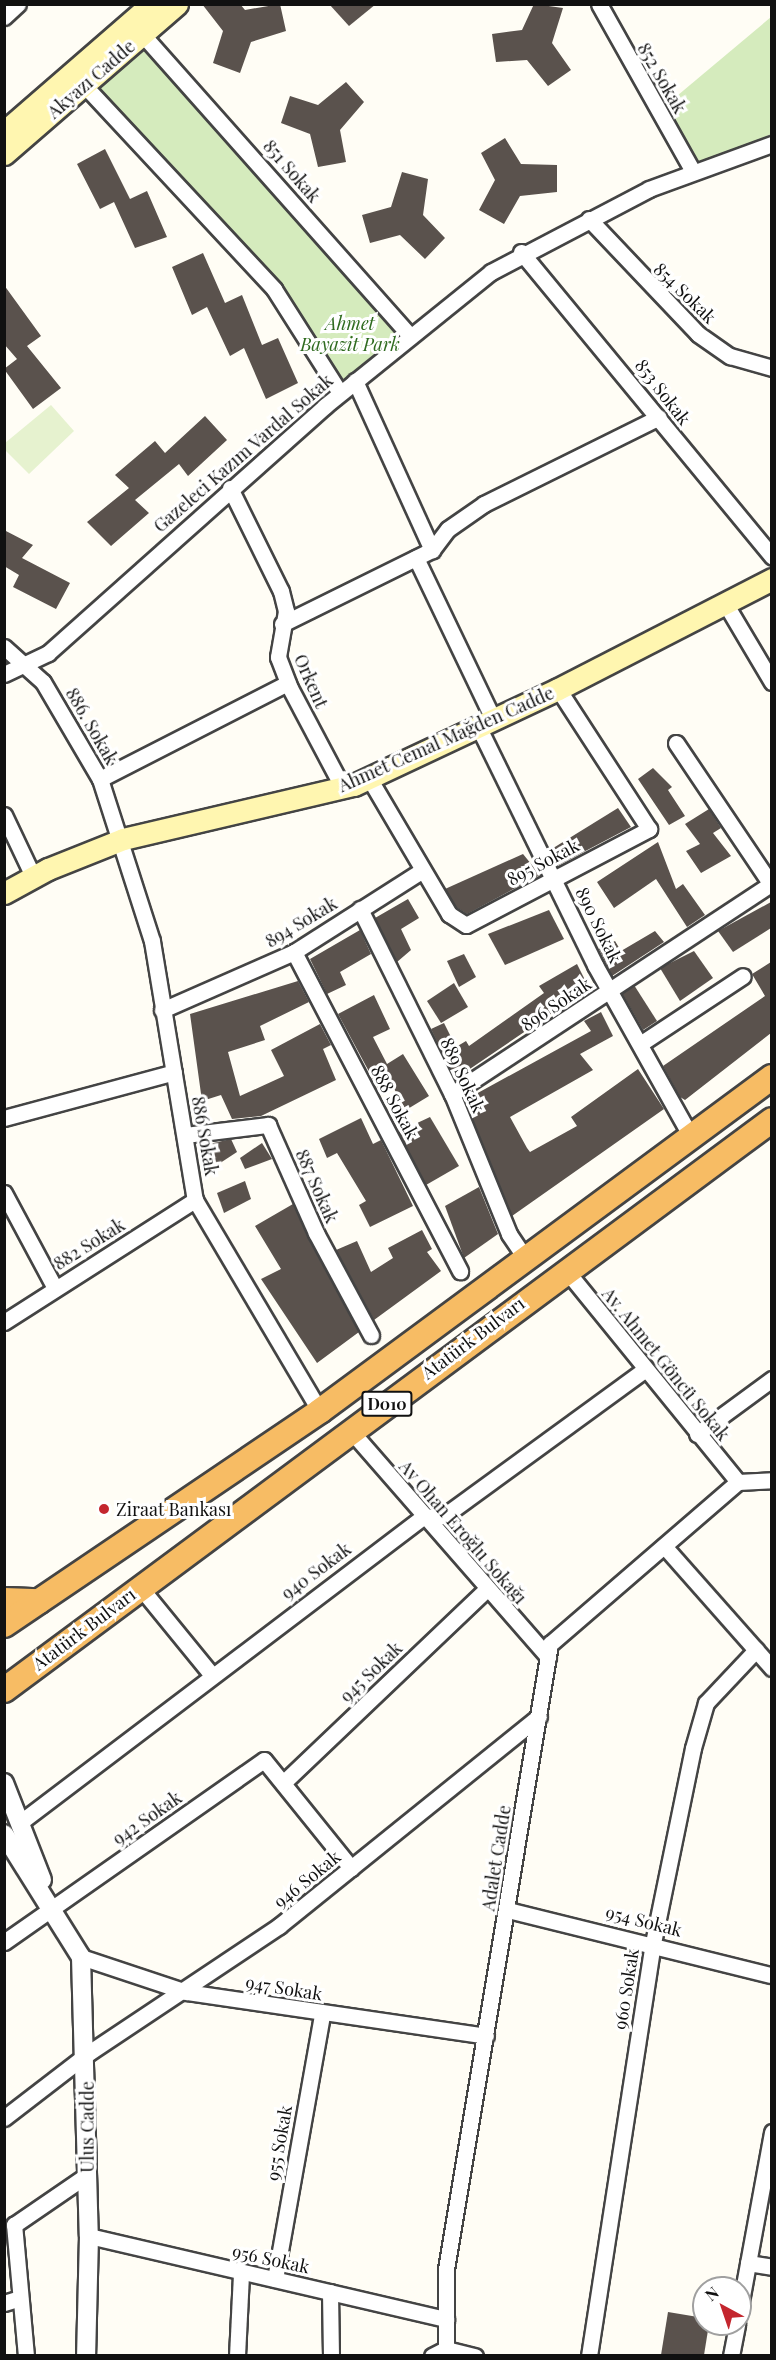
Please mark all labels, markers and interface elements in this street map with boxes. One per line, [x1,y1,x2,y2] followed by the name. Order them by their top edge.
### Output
[43,35,139,123] street label: Akyazı Cadde
[633,39,691,117] street label: 852 Sokak
[259,135,325,207] street label: 851 Sokak
[649,258,721,328] street label: 854 Sokak
[300,313,400,356] park label: Ahmet Bayazit Park
[631,355,695,429] street label: 853 Sokak
[149,369,337,537] street label: Gazeleci Kazım Vardal Sokak
[290,651,332,711] street label: Orkent
[335,682,557,796] street label: Ahmet Cemal Mağden Cadde
[61,684,123,768] street label: 886. Sokak
[503,834,583,890] street label: 895 Sokak
[571,884,627,966] street label: 890 Sokak
[261,892,341,952] street label: 894 Sokak
[517,973,595,1035] street label: 896 Sokak
[436,1034,490,1116] street label: 889 Sokak
[367,1061,423,1143] street label: 888 Sokak
[187,1094,223,1178] street label: 886 Sokak
[291,1146,343,1226] street label: 887 Sokak
[49,1214,129,1274] street label: 882 Sokak
[597,1283,735,1445] street label: Av. Ahmet Göncü Sokak
[417,1292,529,1384] street label: Atatürk Bulvarı
[360,1391,414,1417] road number: D010
[395,1456,531,1608] street label: Av Ohan Eroğlu Sokağı
[116,1498,232,1520] place label: Ziraat Bankası
[97,1502,111,1516] marker: Ziraat Bankası
[277,1538,355,1604] street label: 940 Sokak
[28,1583,140,1675] street label: Atatürk Bulvarı
[335,1637,407,1707] street label: 945 Sokak
[108,1786,186,1850] street label: 942 Sokak
[477,1803,515,1913] street label: Adalet Cadde
[269,1845,345,1913] street label: 946 Sokak
[604,1901,684,1941] street label: 954 Sokak
[609,1947,643,2031] street label: 960 Sokak
[244,1971,324,2005] street label: 947 Sokak
[76,2081,98,2173] street label: Ulus Cadde
[262,2103,296,2183] street label: 955 Sokak
[230,2240,312,2278] street label: 956 Sokak
[692,2276,752,2336] north arrow
[700,2282,723,2305] text: N

